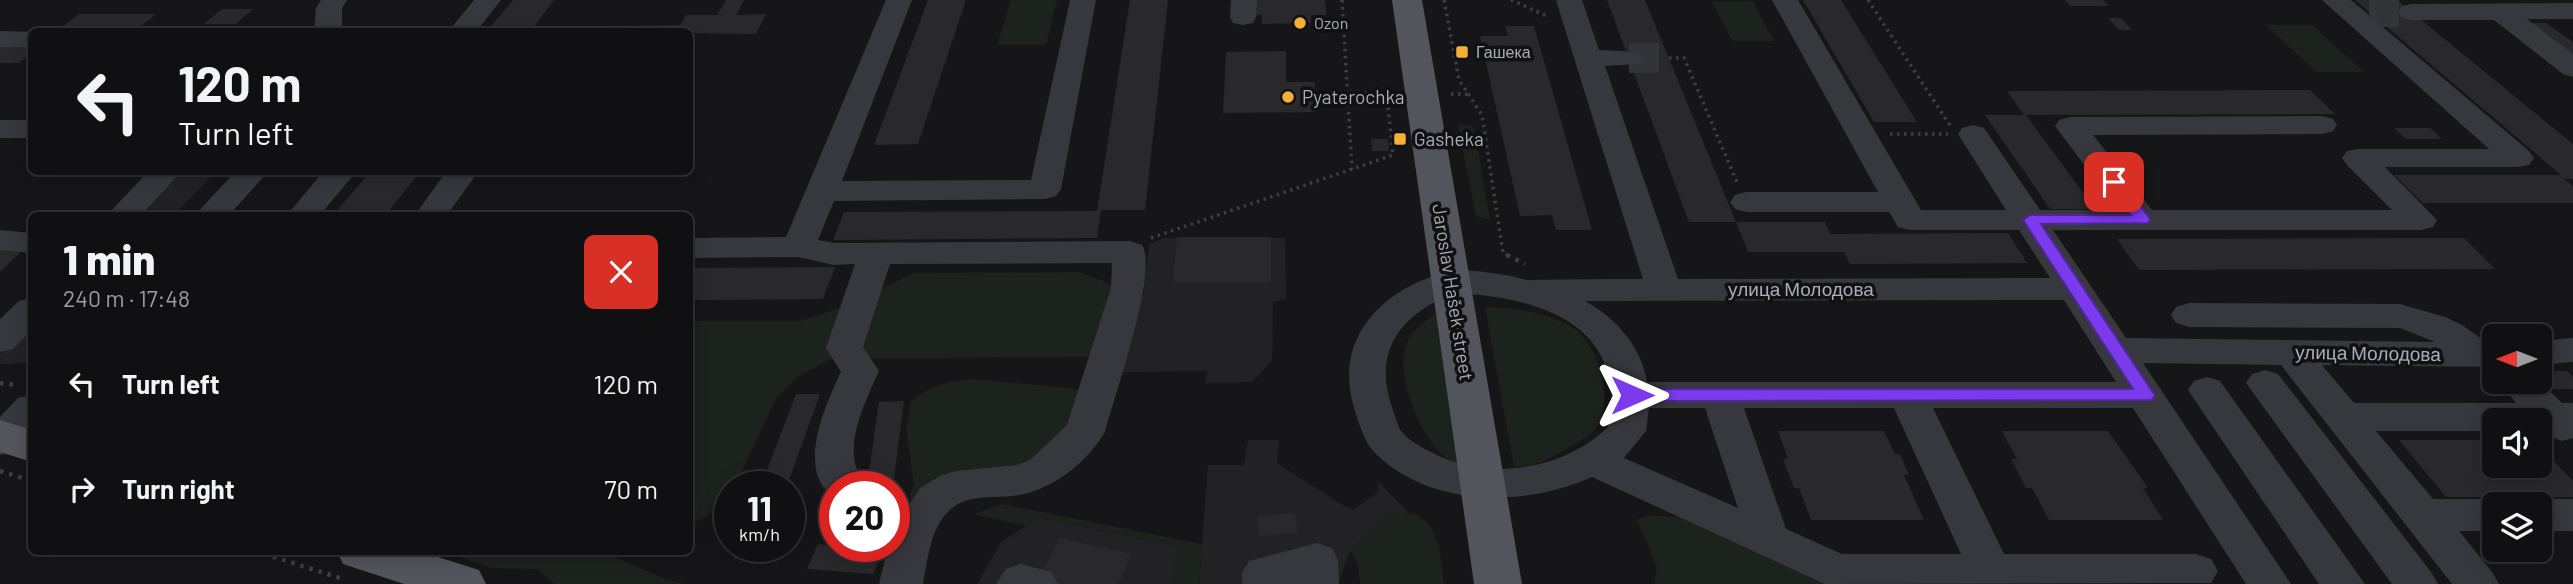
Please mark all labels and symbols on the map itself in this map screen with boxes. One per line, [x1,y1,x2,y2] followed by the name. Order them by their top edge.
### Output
[1314,13,1348,32] place label: Ozon
[1292,15,1308,31] marker: Ozon
[1476,42,1531,61] place label: Гашека
[1454,44,1470,60] marker: Гашека
[1302,85,1405,108] place label: Pyaterochka
[1280,89,1296,105] marker: Pyaterochka
[1414,127,1484,150] place label: Gasheka
[1392,131,1408,147] marker: Gasheka
[2084,152,2144,212] pin
[1428,202,1479,382] street label: Jaroslav Hašek street
[1728,277,1874,300] street label: улица Молодова
[2482,324,2552,394] north arrow
[2295,340,2442,365] street label: улица Молодова
[1595,358,1669,432] position arrow
[819,471,910,562] speed limit sign: 20

